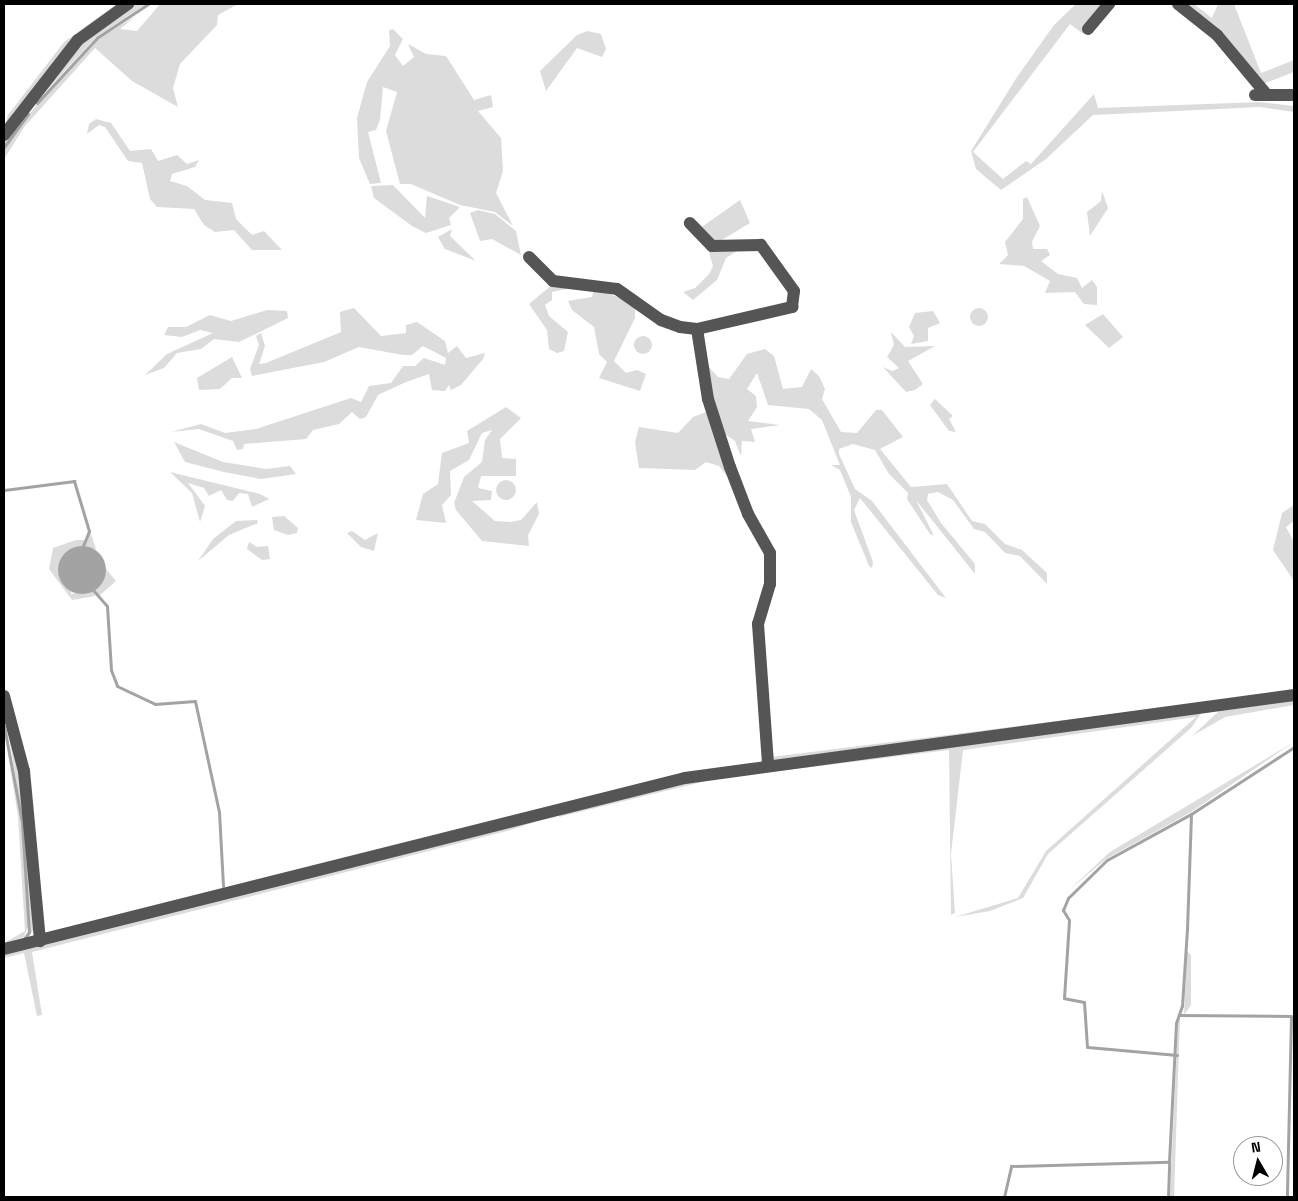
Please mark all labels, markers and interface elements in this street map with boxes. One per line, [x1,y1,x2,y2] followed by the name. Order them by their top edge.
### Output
[1233,1136,1283,1186] north arrow
[1250,1138,1262,1157] text: N

